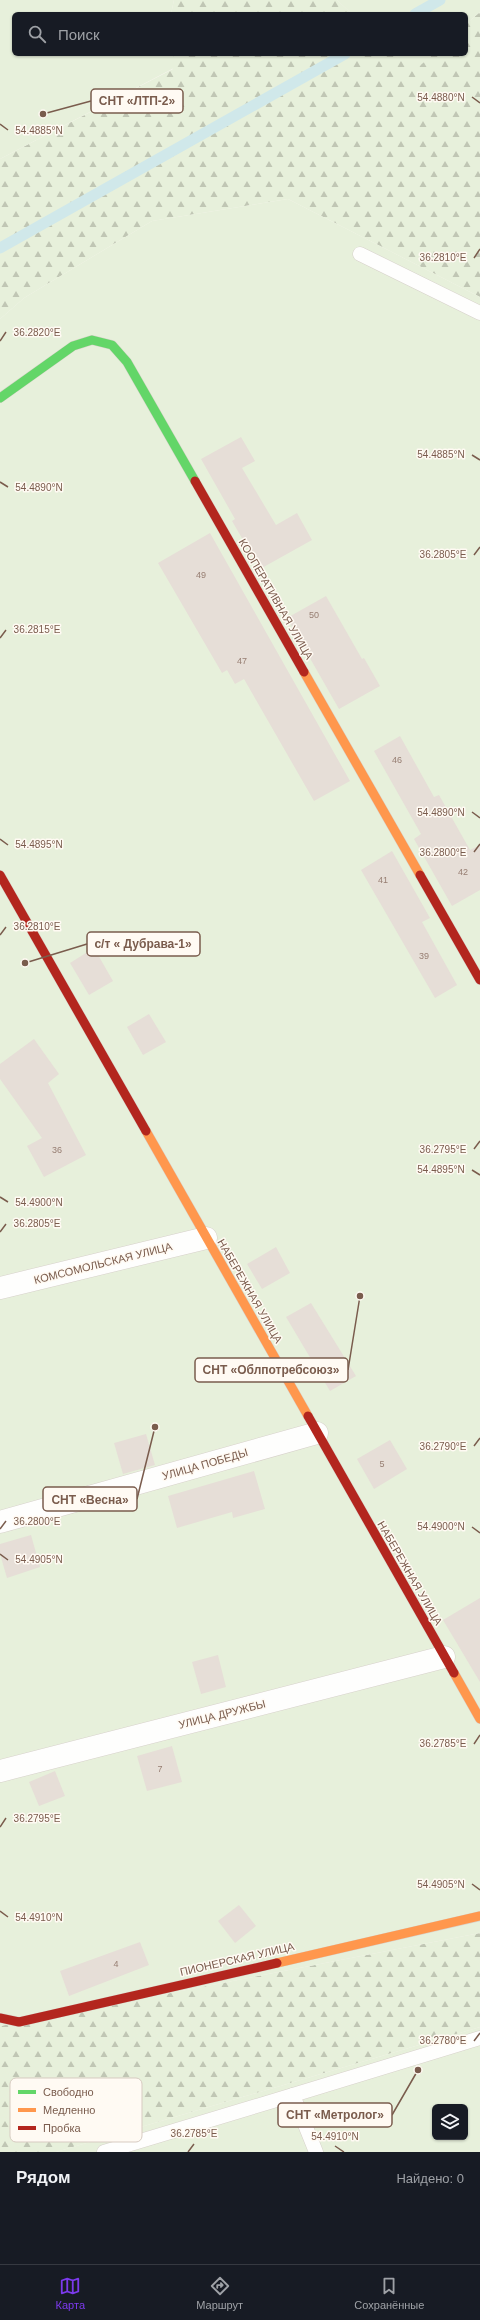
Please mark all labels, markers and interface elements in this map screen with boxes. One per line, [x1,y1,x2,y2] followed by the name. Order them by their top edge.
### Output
[12,12,468,56] search box
[26,23,48,45] icon: search
[58,26,100,43] text: Поиск
[91,89,183,113] callout: СНТ «ЛТП-2»
[417,92,465,103] text: 54.4880°N
[99,94,176,108] text: СНТ «ЛТП-2»
[15,125,63,136] text: 54.4885°N
[420,252,467,263] text: 36.2810°E
[14,327,61,338] text: 36.2820°E
[417,449,465,460] text: 54.4885°N
[15,482,63,493] text: 54.4890°N
[237,537,316,662] street label: КООПЕРАТИВНАЯ УЛИЦА
[420,549,467,560] text: 36.2805°E
[196,570,206,580] house number: 49
[309,610,319,620] house number: 50
[14,624,61,635] text: 36.2815°E
[237,656,247,666] house number: 47
[392,755,402,765] house number: 46
[417,807,465,818] text: 54.4890°N
[15,839,63,850] text: 54.4895°N
[420,847,467,858] text: 36.2800°E
[458,867,468,877] house number: 42
[378,875,388,885] house number: 41
[14,921,61,932] text: 36.2810°E
[87,932,200,956] callout: с/т « Дубрава-1»
[94,937,192,951] text: с/т « Дубрава-1»
[419,951,429,961] house number: 39
[420,1144,467,1155] text: 36.2795°E
[52,1145,62,1155] house number: 36
[417,1164,465,1175] text: 54.4895°N
[15,1197,63,1208] text: 54.4900°N
[14,1218,61,1229] text: 36.2805°E
[215,1237,285,1346] street label: НАБЕРЕЖНАЯ УЛИЦА
[33,1240,174,1286] street label: КОМСОМОЛЬСКАЯ УЛИЦА
[195,1358,348,1382] callout: СНТ «Облпотребсоюз»
[203,1363,340,1377] text: СНТ «Облпотребсоюз»
[420,1441,467,1452] text: 36.2790°E
[161,1446,249,1482] street label: УЛИЦА ПОБЕДЫ
[379,1459,385,1469] house number: 5
[43,1487,137,1511] callout: СНТ «Весна»
[51,1493,129,1507] text: СНТ «Весна»
[14,1516,61,1527] text: 36.2800°E
[375,1519,445,1628] street label: НАБЕРЕЖНАЯ УЛИЦА
[417,1521,465,1532] text: 54.4900°N
[15,1554,63,1565] text: 54.4905°N
[177,1697,267,1731] street label: УЛИЦА ДРУЖБЫ
[420,1738,467,1749] text: 36.2785°E
[157,1764,163,1774] house number: 7
[14,1813,61,1824] text: 36.2795°E
[417,1879,465,1890] text: 54.4905°N
[15,1912,63,1923] text: 54.4910°N
[179,1940,296,1978] street label: ПИОНЕРСКАЯ УЛИЦА
[113,1959,119,1969] house number: 4
[420,2035,467,2046] text: 36.2780°E
[10,2078,142,2142] legend
[43,2086,94,2098] text: Свободно
[278,2103,392,2127] callout: СНТ «Метролог»
[43,2104,95,2116] text: Медленно
[432,2104,468,2140] map controls
[432,2104,468,2140] button: layers
[286,2108,384,2122] text: СНТ «Метролог»
[43,2122,81,2134] text: Пробка
[171,2128,218,2139] text: 36.2785°E
[311,2131,359,2142] text: 54.4910°N
[16,2168,71,2187] text: Рядом
[396,2171,464,2186] text: Найдено: 0
[56,2275,85,2311] tab: Карта
[196,2275,243,2311] tab: Маршрут
[354,2275,424,2311] tab: Сохранённые

